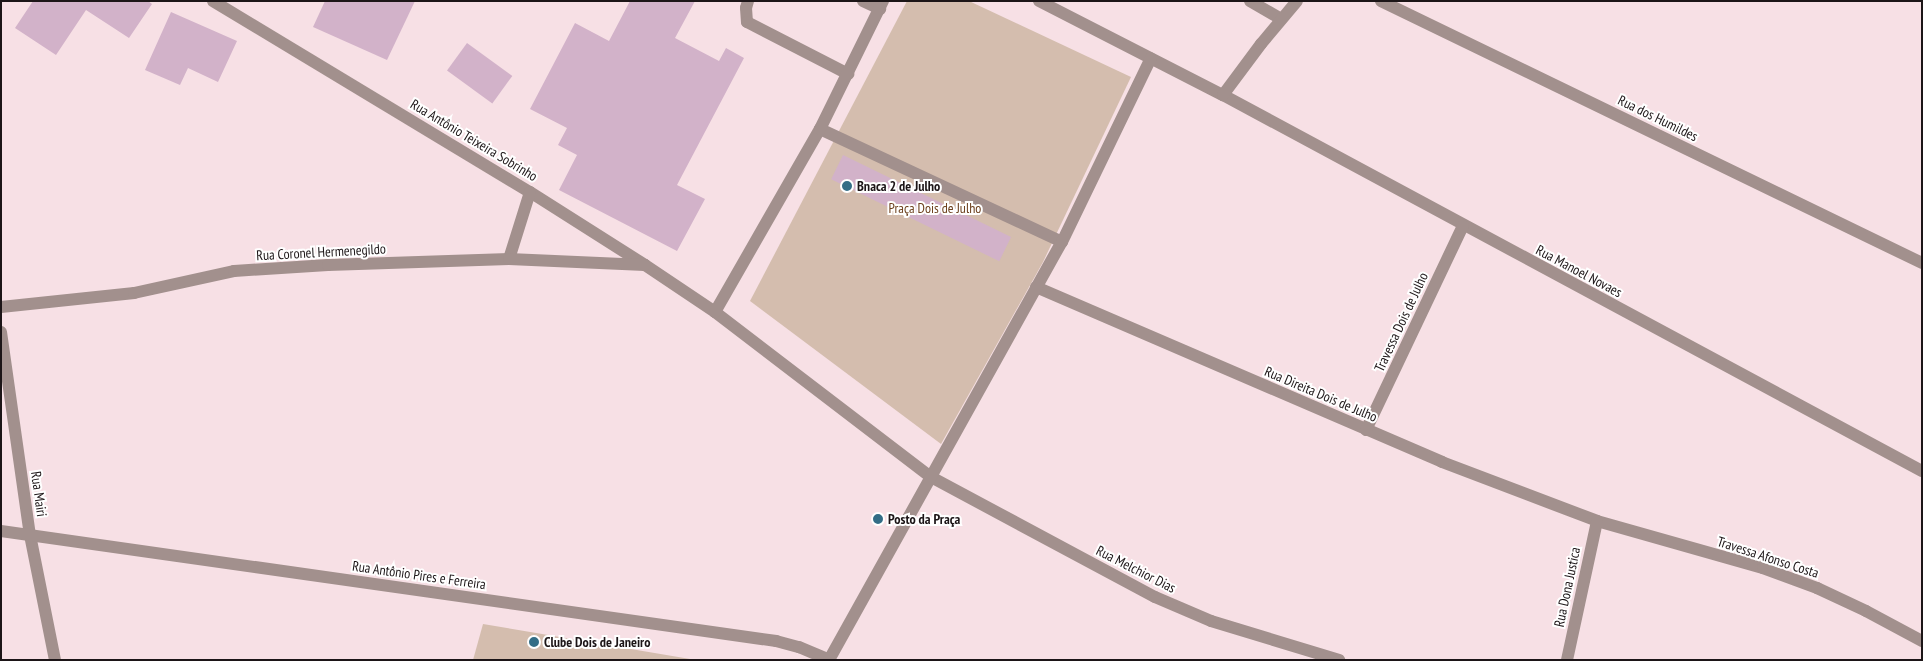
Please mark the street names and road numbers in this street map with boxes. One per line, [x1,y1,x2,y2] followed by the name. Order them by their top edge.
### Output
[1615,91,1701,145] street label: Rua dos Humildes
[407,95,541,185] street label: Rua Antônio Teixeira Sobrinho
[256,240,386,264] street label: Rua Coronel Hermenegildo
[1533,241,1625,301] street label: Rua Manoel Novaes
[1371,270,1431,374] street label: Travessa Dois de Julho
[1262,363,1380,425] street label: Rua Direita Dois de Julho
[27,470,51,518] street label: Rua Mairi
[1715,533,1821,581] street label: Travessa Afonso Costa
[1093,542,1179,596] street label: Rua Melchior Dias
[1550,546,1584,628] street label: Rua Dona Justica
[351,557,487,593] street label: Rua Antônio Pires e Ferreira

